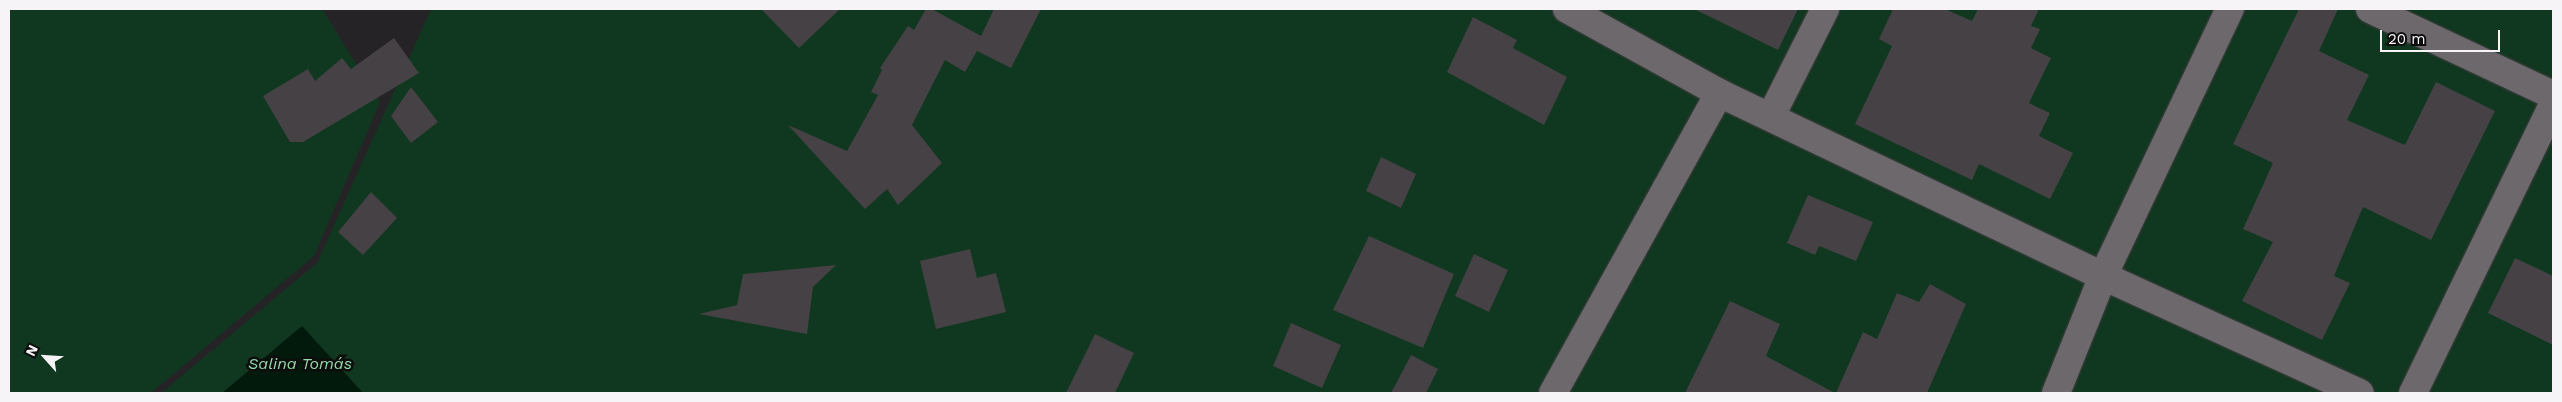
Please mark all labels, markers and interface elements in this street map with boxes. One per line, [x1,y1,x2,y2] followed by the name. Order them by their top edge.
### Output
[2382,20,2502,52] scale bar
[2388,30,2426,48] text: 20 m
[20,332,70,382] north arrow
[22,342,41,359] text: N
[248,354,352,374] water label: Salina Tomás

